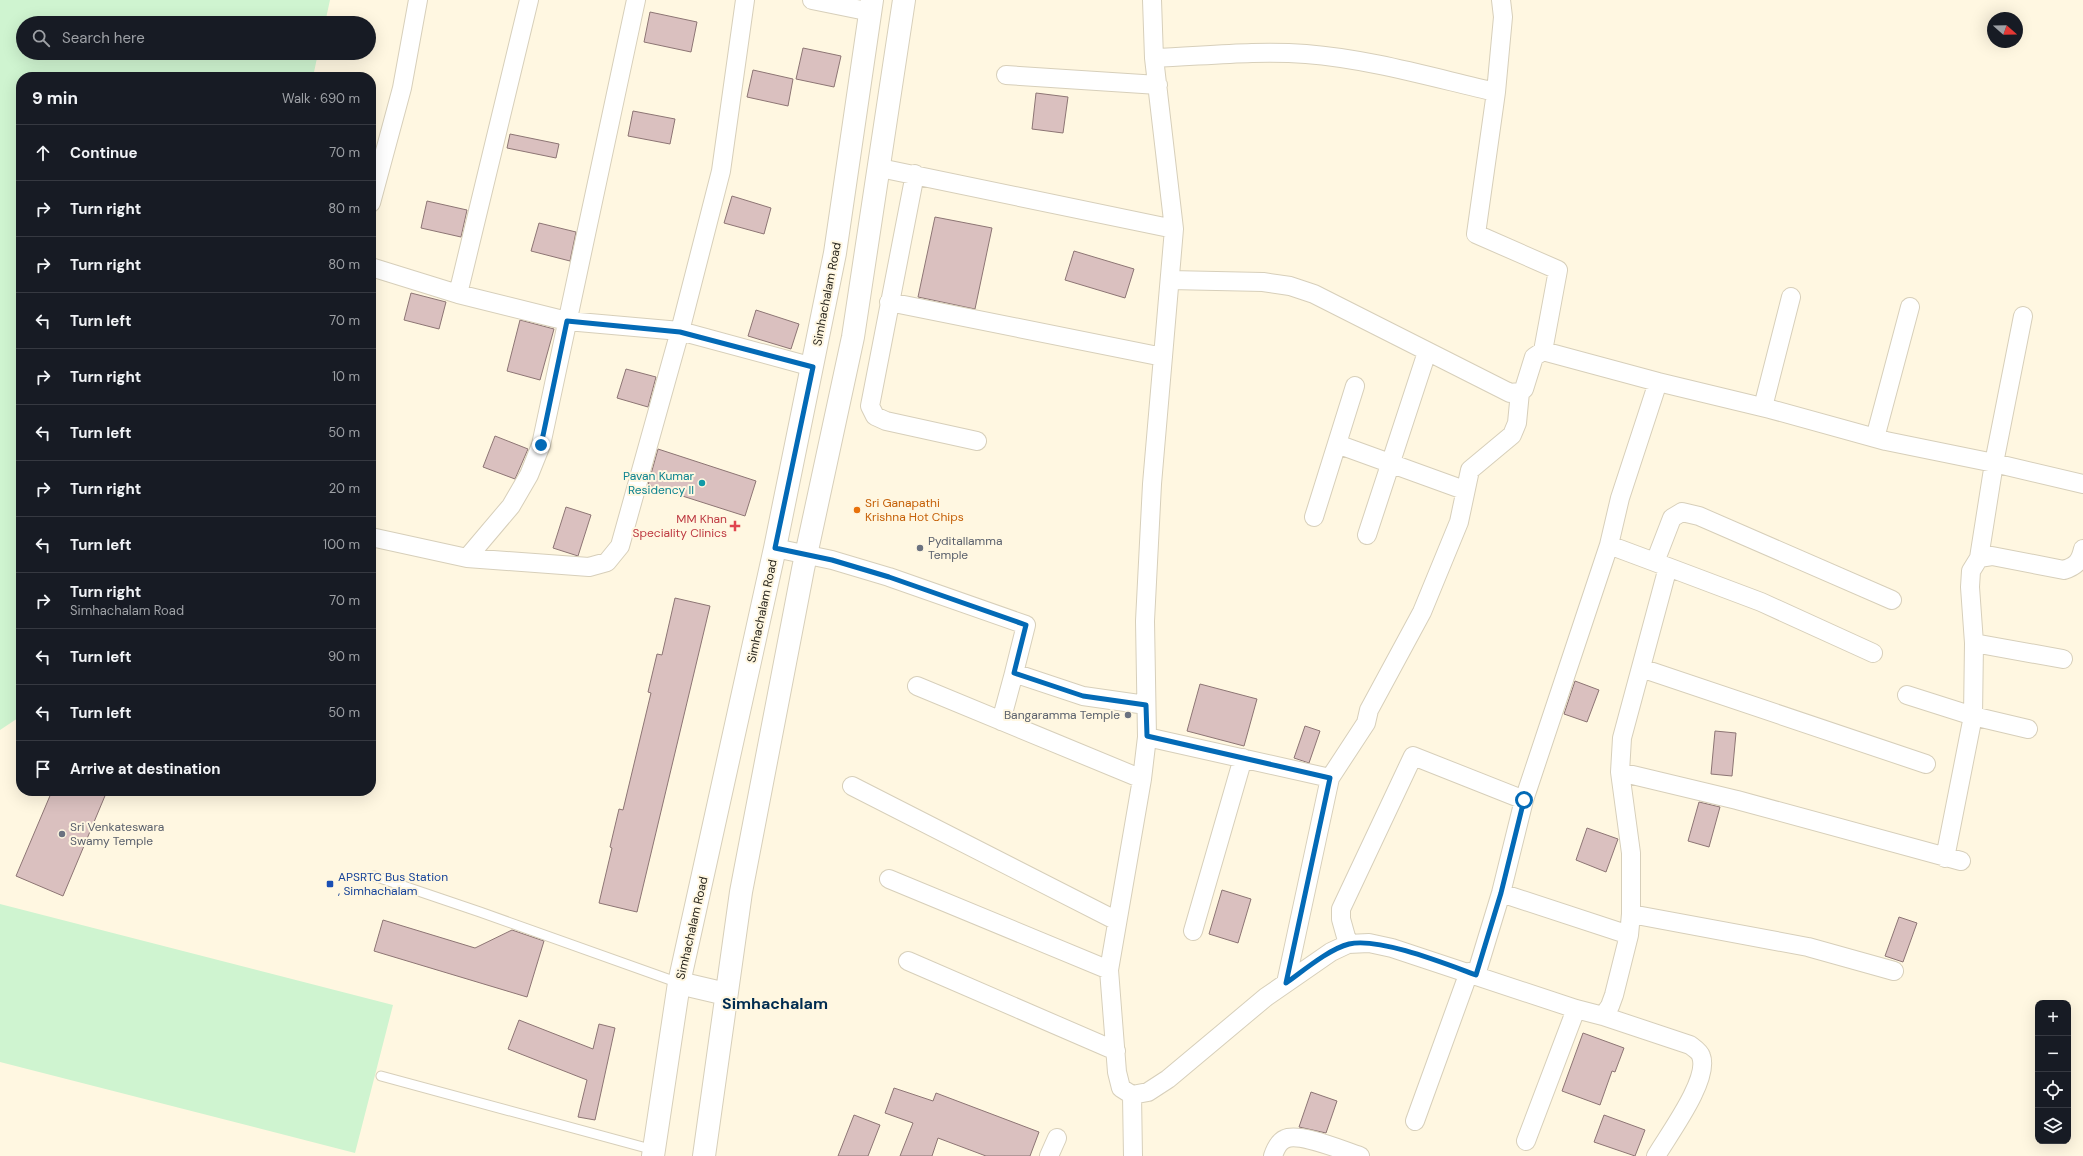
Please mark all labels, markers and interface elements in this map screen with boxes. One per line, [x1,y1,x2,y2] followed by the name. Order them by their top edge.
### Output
[1987,12,2023,48] north arrow
[16,16,376,60] search box
[30,27,52,49] icon: search
[62,28,145,48] text: Search here
[32,87,78,109] text: 9 min
[282,90,360,107] text: Walk · 690 m
[32,142,54,164] icon: ahead
[70,143,138,163] text: Continue
[329,144,360,161] text: 70 m
[32,198,54,220] icon: right
[70,199,141,219] text: Turn right
[328,200,360,217] text: 80 m
[809,241,845,347] street label: Simhachalam Road
[32,254,54,276] icon: right
[70,255,141,275] text: Turn right
[328,256,360,273] text: 80 m
[32,310,54,332] icon: left
[70,311,131,331] text: Turn left
[329,312,360,329] text: 70 m
[32,366,54,388] icon: right
[70,367,141,387] text: Turn right
[332,368,360,385] text: 10 m
[32,422,54,444] icon: left
[70,423,131,443] text: Turn left
[328,424,360,441] text: 50 m
[532,436,550,454] route end
[623,468,695,498] place label: Pavan Kumar Residency II
[32,478,54,500] icon: right
[697,478,707,488] marker: Pavan Kumar Residency II
[70,479,141,499] text: Turn right
[329,480,360,497] text: 20 m
[865,495,964,525] place label: Sri Ganapathi Krishna Hot Chips
[852,505,862,515] marker: Sri Ganapathi Krishna Hot Chips
[632,511,727,541] place label: MM Khan Speciality Clinics
[730,521,740,531] marker: MM Khan Speciality Clinics
[928,533,1003,563] place label: Pyditallamma Temple
[32,534,54,556] icon: left
[70,535,131,555] text: Turn left
[323,536,360,553] text: 100 m
[915,543,925,553] marker: Pyditallamma Temple
[743,558,781,664] street label: Simhachalam Road
[70,582,141,602] text: Turn right
[32,590,54,612] icon: right
[329,592,360,609] text: 70 m
[70,602,184,619] text: Simhachalam Road
[32,646,54,668] icon: left
[70,647,131,667] text: Turn left
[328,648,360,665] text: 90 m
[32,702,54,724] icon: left
[70,703,131,723] text: Turn left
[328,704,360,721] text: 50 m
[1004,707,1120,723] place label: Bangaramma Temple
[1123,710,1133,720] marker: Bangaramma Temple
[32,758,54,780] icon: arrive
[70,759,221,779] text: Arrive at destination
[1515,791,1533,809] route start
[70,819,164,849] place label: Sri Venkateswara Swamy Temple
[57,829,67,839] marker: Sri Venkateswara Swamy Temple
[338,869,448,899] place label: APSRTC Bus Station , Simhachalam
[672,875,712,981] street label: Simhachalam Road
[325,879,335,889] marker: APSRTC Bus Station , Simhachalam
[722,993,828,1014] district label: Simhachalam
[2035,1000,2071,1144] map controls
[2035,1000,2071,1036] button: +
[2035,1036,2071,1072] button: −
[2035,1072,2071,1108] button: locate
[2035,1108,2071,1144] button: layers

